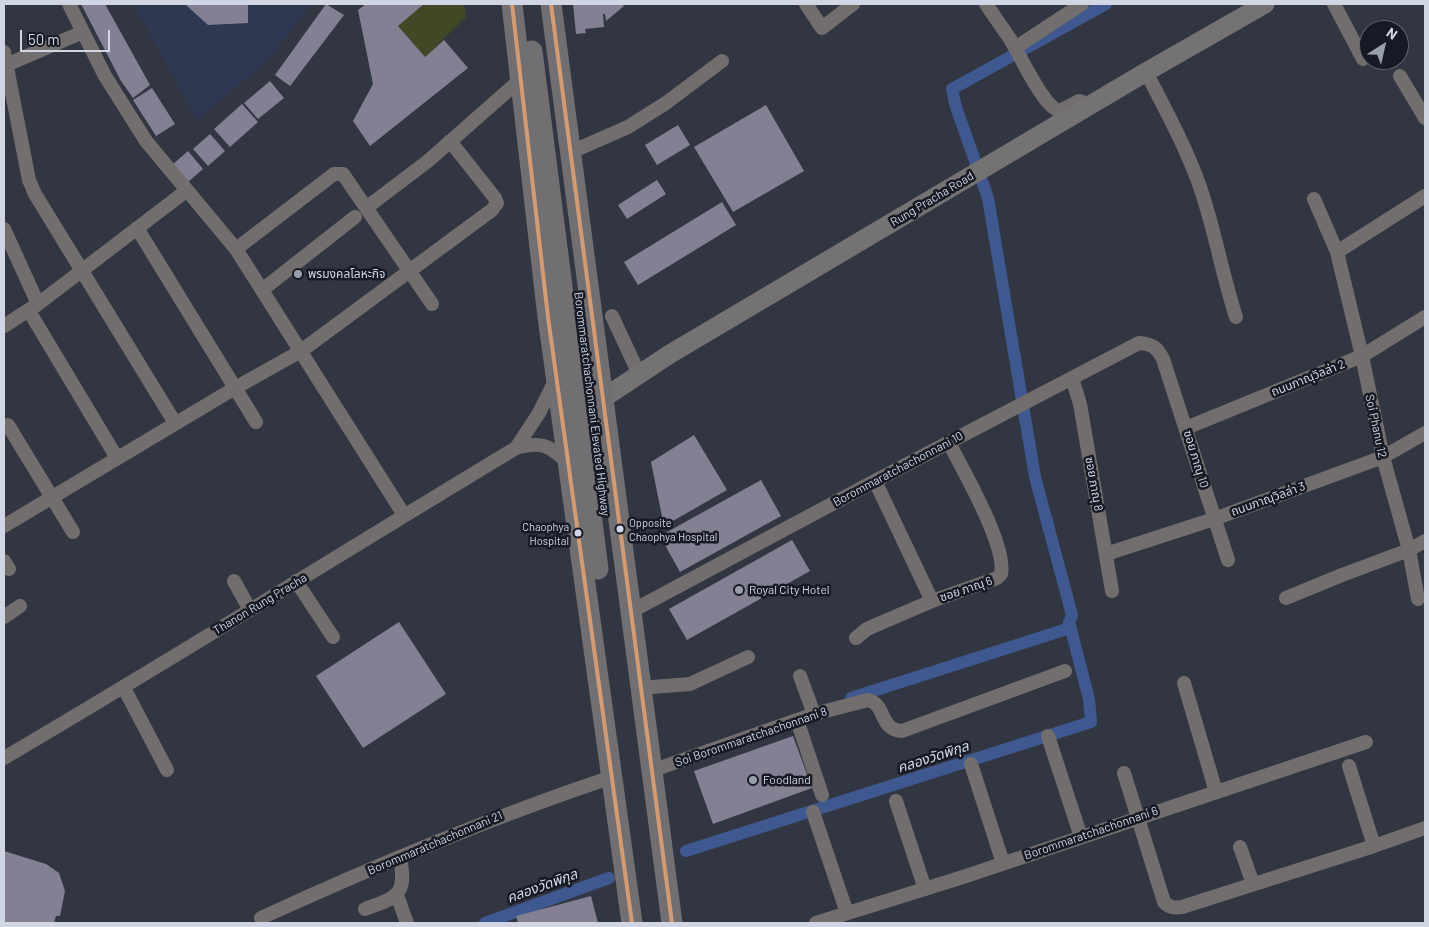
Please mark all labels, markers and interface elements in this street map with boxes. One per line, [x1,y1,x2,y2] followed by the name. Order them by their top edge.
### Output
[22,20,112,52] scale bar
[1359,20,1409,70] north arrow
[1384,23,1401,43] text: N
[28,30,60,48] text: 50 m
[888,169,976,229] street label: Rung Pracha Road
[308,267,385,281] place label: พรมงคลโลหะกิจ
[292,268,304,280] marker: พรมงคลโลหะกิจ
[571,291,613,517] street label: Borommaratchachonnani Elevated Highway
[1269,357,1347,399] street label: ถนนภาณุวิลล่า 2
[1362,393,1390,459] street label: Soi Phanu 12
[830,428,966,510] street label: Borommaratchachonnani 10
[1180,428,1212,490] street label: ซอย ภาณุ 10
[1082,456,1106,512] street label: ซอย ภาณุ 8
[1229,479,1307,519] street label: ถนนภาณุวิลล่า 3
[629,516,717,542] place label: Opposite Chaophya Hospital
[522,520,569,546] place label: Chaophya Hospital
[615,524,625,534] marker: Opposite Chaophya Hospital
[573,528,583,538] marker: Chaophya Hospital
[211,570,309,638] street label: Thanon Rung Pracha
[938,573,994,605] street label: ซอย ภาณุ 6
[749,583,830,597] place label: Royal City Hotel
[733,584,745,596] marker: Royal City Hotel
[673,704,829,770] street label: Soi Borommaratchachonnani 8
[895,738,971,776] water label: คลองวัดพิกุล
[763,773,811,787] place label: Foodland
[747,774,759,786] marker: Foodland
[1022,803,1160,863] street label: Borommaratchachonnani 6
[365,808,505,878] street label: Borommaratchachonnani 21
[504,865,580,907] water label: คลองวัดพิกุล

